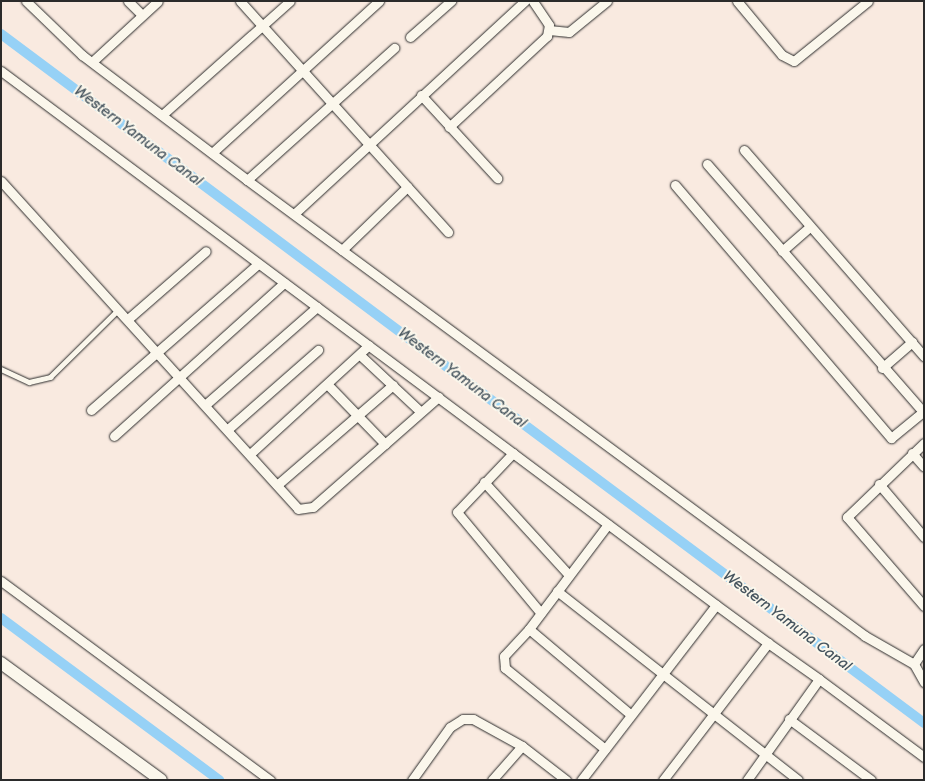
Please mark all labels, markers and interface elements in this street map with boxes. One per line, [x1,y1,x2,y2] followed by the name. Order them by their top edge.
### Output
[70,82,206,190] water label: Western Yamuna Canal
[394,324,530,432] water label: Western Yamuna Canal
[719,567,855,675] water label: Western Yamuna Canal

